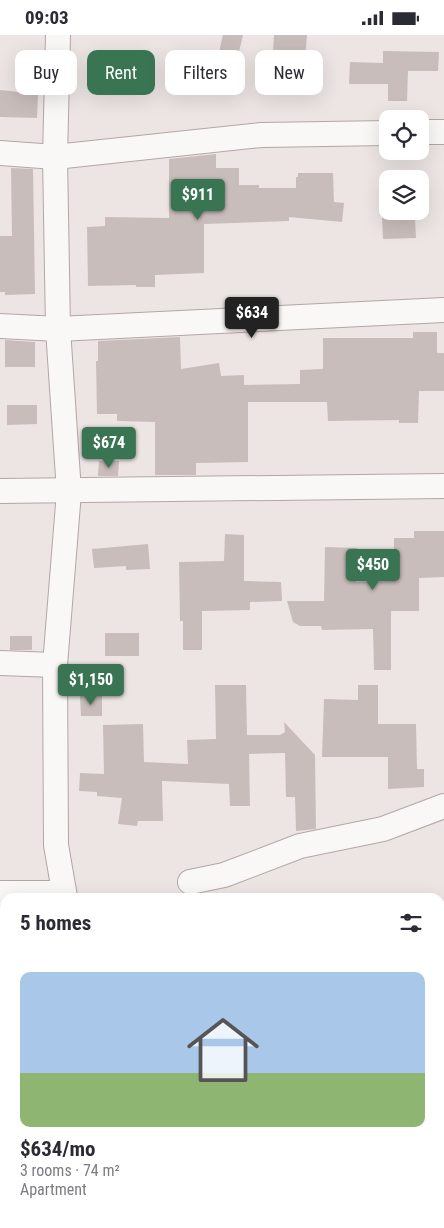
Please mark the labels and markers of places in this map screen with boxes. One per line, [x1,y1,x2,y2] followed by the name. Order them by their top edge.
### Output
[168,179,228,221] pin: $911
[222,297,282,339] pin: $634
[79,427,139,469] pin: $674
[343,549,403,591] pin: $450
[50,663,132,706] pin: $1,150

